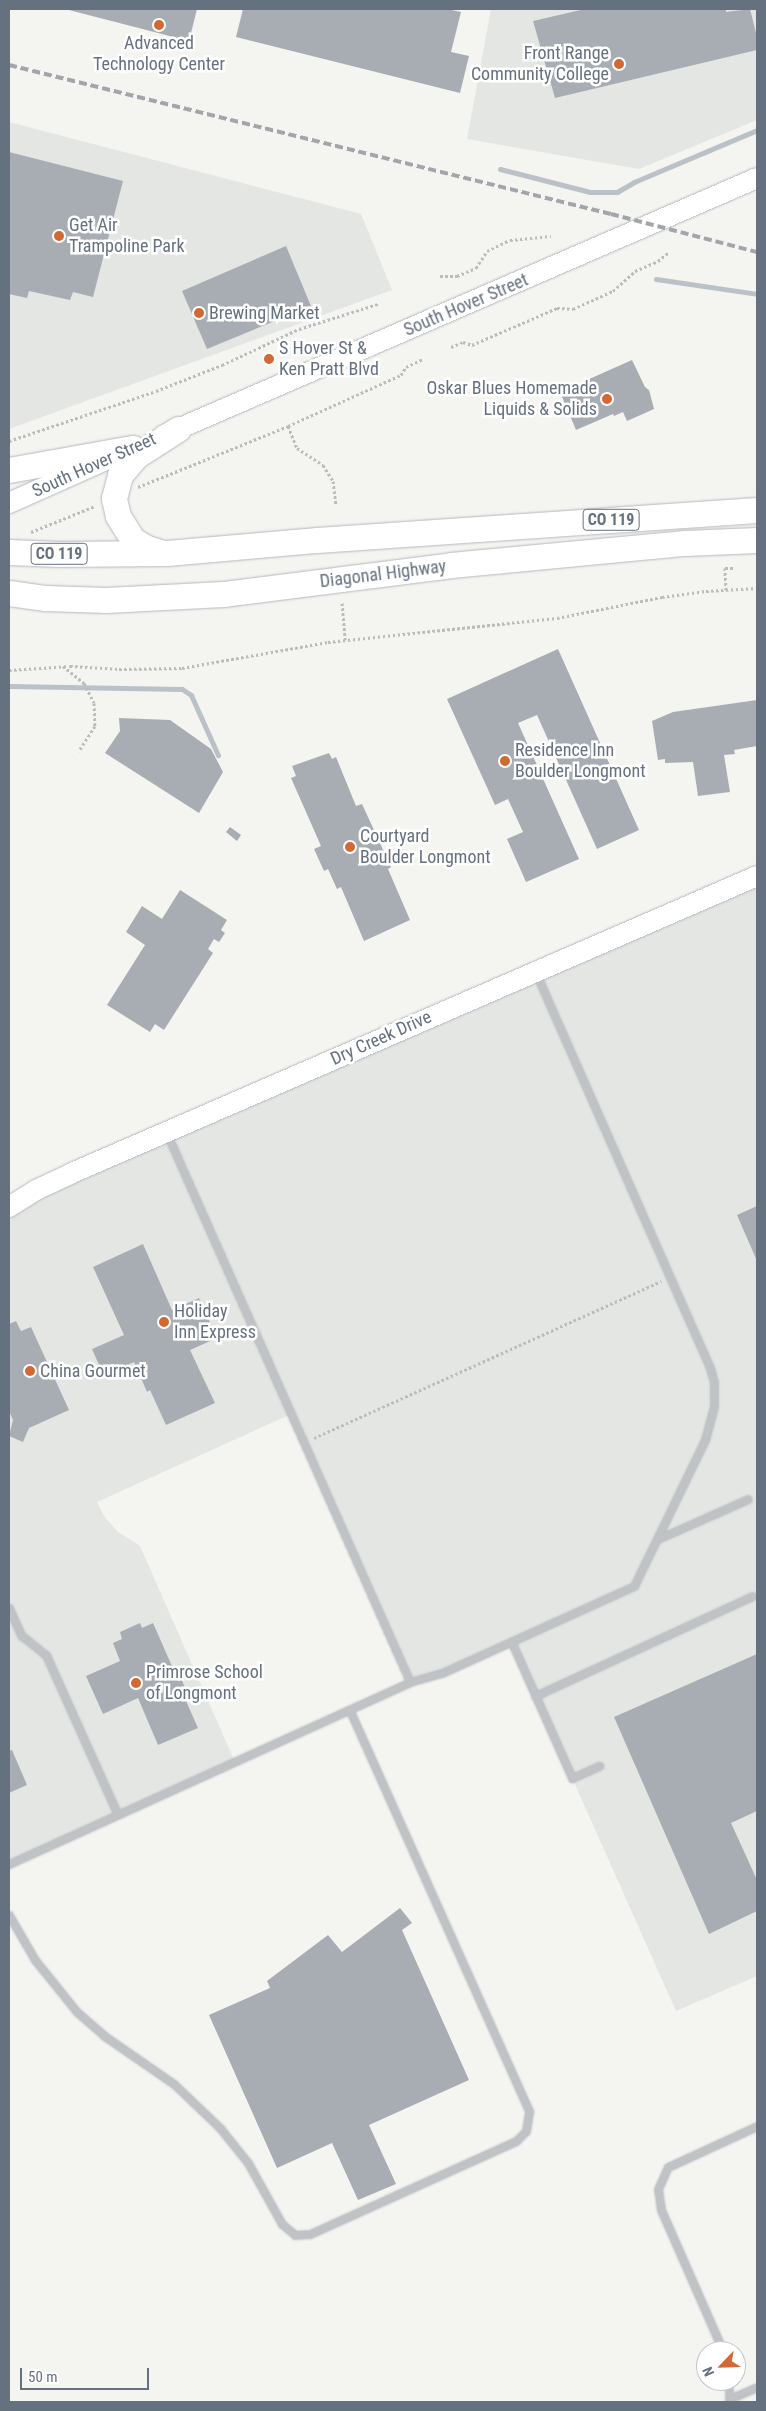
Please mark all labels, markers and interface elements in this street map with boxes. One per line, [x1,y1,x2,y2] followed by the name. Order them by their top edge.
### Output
[153,19,165,31] marker: Advanced Technology Center
[93,33,225,76] place label: Advanced Technology Center
[471,43,609,86] place label: Front Range Community College
[613,58,625,70] marker: Front Range Community College
[69,215,185,258] place label: Get Air Trampoline Park
[53,230,65,242] marker: Get Air Trampoline Park
[401,269,531,341] street label: South Hover Street
[209,302,320,324] place label: Brewing Market
[193,307,205,319] marker: Brewing Market
[279,338,379,380] place label: S Hover St & Ken Pratt Blvd
[263,353,275,365] marker: S Hover St & Ken Pratt Blvd
[426,378,597,420] place label: Oskar Blues Homemade Liquids & Solids
[601,393,613,405] marker: Oskar Blues Homemade Liquids & Solids
[29,428,159,502] street label: South Hover Street
[582,506,640,534] road number: CO 119
[30,540,88,568] road number: CO 119
[319,556,447,592] street label: Diagonal Highway
[515,740,646,782] place label: Residence Inn Boulder Longmont
[499,755,511,767] marker: Residence Inn Boulder Longmont
[360,826,490,869] place label: Courtyard Boulder Longmont
[344,841,356,853] marker: Courtyard Boulder Longmont
[327,1006,435,1070] street label: Dry Creek Drive
[174,1301,256,1344] place label: Holiday Inn Express
[158,1316,170,1328] marker: Holiday Inn Express
[40,1360,146,1382] place label: China Gourmet
[24,1365,36,1377] marker: China Gourmet
[146,1662,263,1705] place label: Primrose School of Longmont
[130,1677,142,1689] marker: Primrose School of Longmont
[696,2341,746,2391] north arrow
[22,2358,151,2390] scale bar
[699,2365,717,2379] text: N
[28,2368,58,2386] text: 50 m

